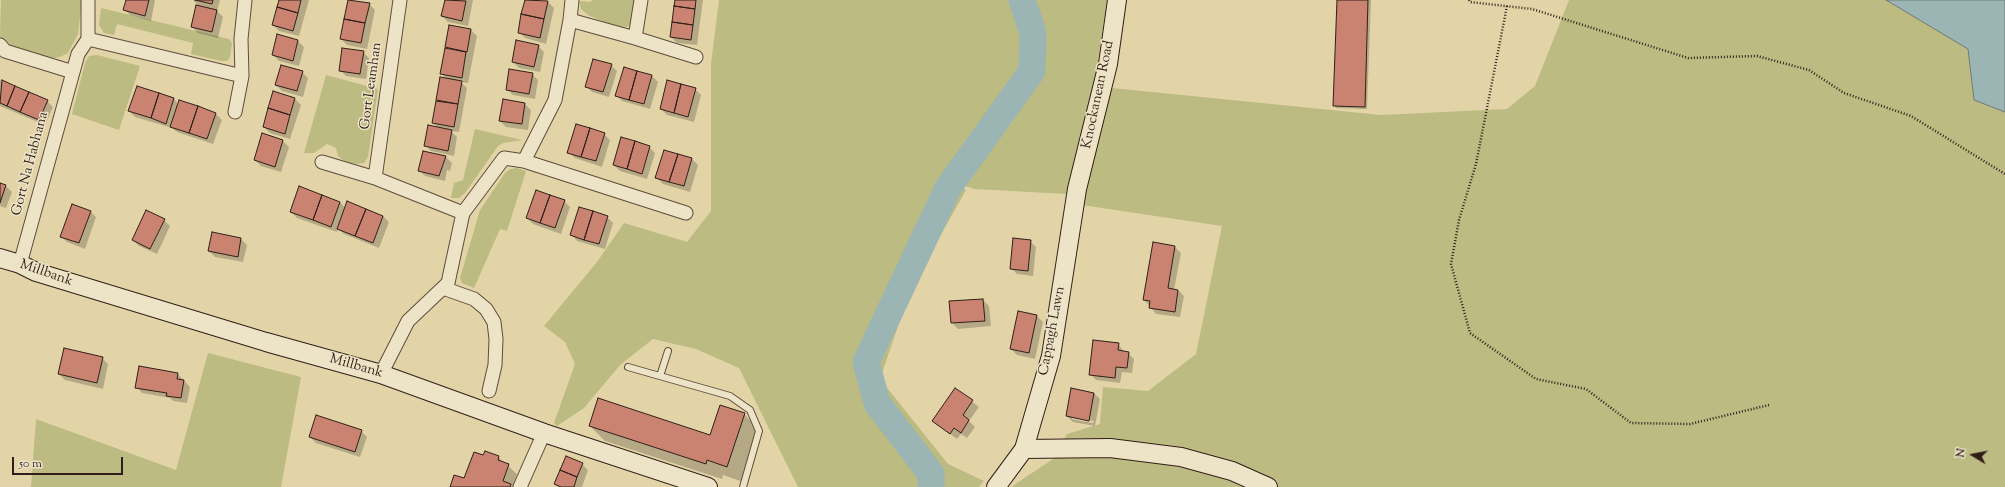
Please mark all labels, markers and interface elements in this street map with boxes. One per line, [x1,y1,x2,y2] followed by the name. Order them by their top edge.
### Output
[1079,39,1119,151] street label: Knockanean Road
[358,41,386,131] street label: Gort Leamhan
[9,110,53,218] street label: Gort Na Habhana
[17,257,75,291] street label: Millbank
[1036,285,1070,377] street label: Cappagh Lawn
[327,351,385,383] street label: Millbank
[1953,435,1993,475] north arrow
[1953,447,1970,459] text: N
[14,449,125,475] scale bar
[19,455,42,473] text: 50 m

